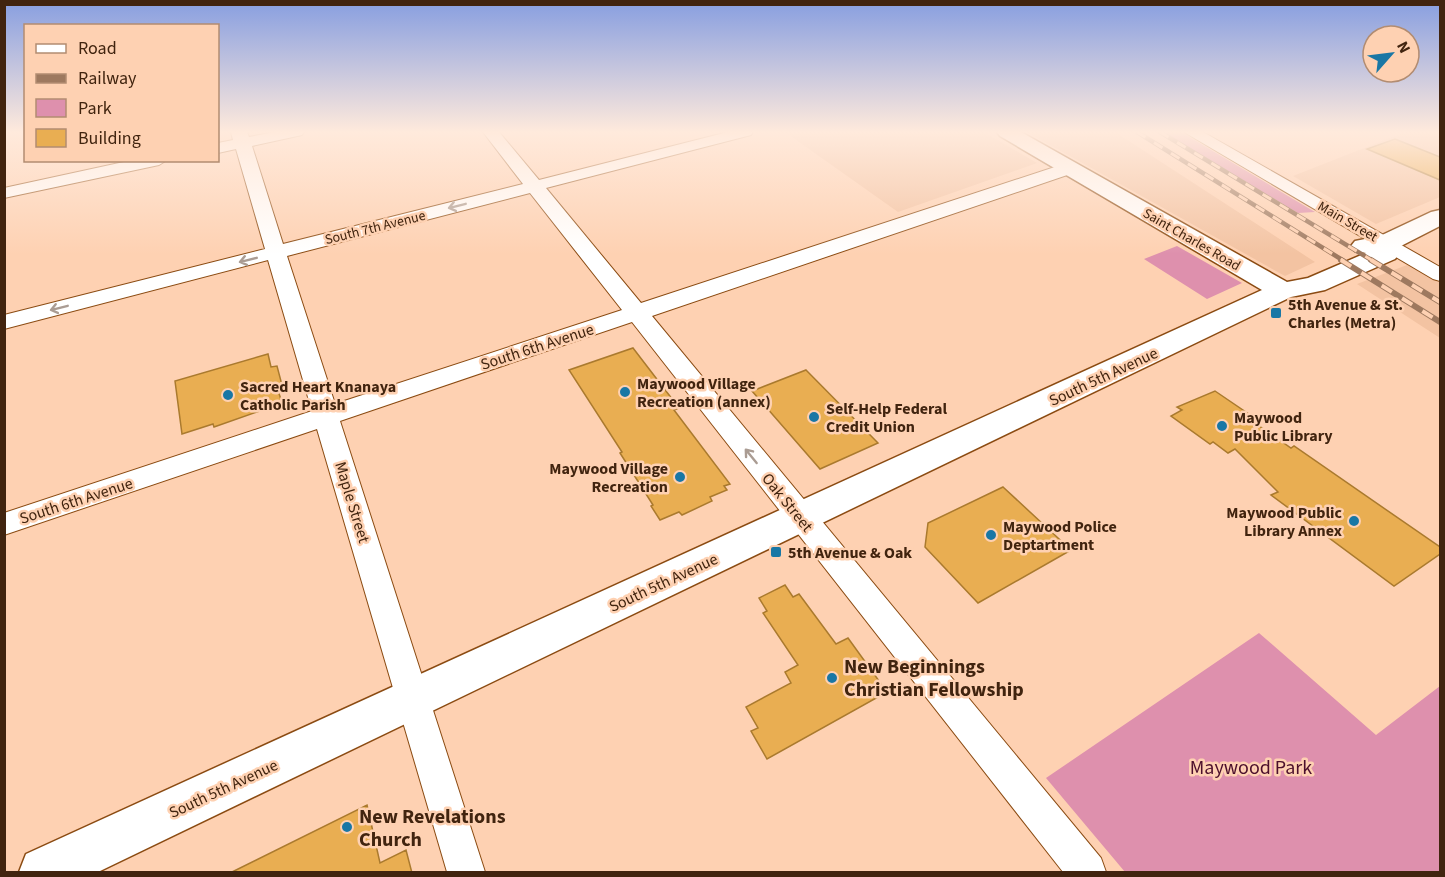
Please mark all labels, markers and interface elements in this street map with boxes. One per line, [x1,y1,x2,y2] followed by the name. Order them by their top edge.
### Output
[24,24,219,162] legend
[1361,24,1421,84] north arrow
[78,36,117,61] text: Road
[1391,38,1416,57] text: N
[78,66,137,91] text: Railway
[78,96,112,121] text: Park
[78,126,141,151] text: Building
[1314,197,1381,247] street label: Main Street
[448,201,467,213] one-way arrow
[1139,204,1244,276] street label: Saint Charles Road
[323,206,428,250] street label: South 7th Avenue
[239,254,258,266] one-way arrow
[1288,294,1403,334] place label: 5th Avenue & St. Charles (Metra)
[50,303,69,315] one-way arrow
[1269,306,1283,320] marker: 5th Avenue & St. Charles (Metra)
[478,318,597,376] street label: South 6th Avenue
[1045,342,1162,412] street label: South 5th Avenue
[637,373,771,413] place label: Maywood Village Recreation (annex)
[240,376,396,416] place label: Sacred Heart Knanaya Catholic Parish
[618,385,632,399] marker: Maywood Village Recreation (annex)
[221,388,235,402] marker: Sacred Heart Knanaya Catholic Parish
[826,398,947,438] place label: Self-Help Federal Credit Union
[1234,407,1333,447] place label: Maywood Public Library
[807,410,821,424] marker: Self-Help Federal Credit Union
[1215,419,1229,433] marker: Maywood Public Library
[744,448,757,464] one-way arrow
[549,458,668,498] place label: Maywood Village Recreation
[329,459,375,546] street label: Maple Street
[757,469,818,537] street label: Oak Street
[673,470,687,484] marker: Maywood Village Recreation
[17,472,136,530] street label: South 6th Avenue
[1226,502,1343,542] place label: Maywood Public Library Annex
[1347,514,1361,528] marker: Maywood Public Library Annex
[1003,516,1117,556] place label: Maywood Police Deptartment
[984,528,998,542] marker: Maywood Police Deptartment
[788,542,912,564] place label: 5th Avenue & Oak
[769,545,783,559] marker: 5th Avenue & Oak
[605,548,722,618] street label: South 5th Avenue
[844,653,1024,704] place label: New Beginnings Christian Fellowship
[825,671,839,685] marker: New Beginnings Christian Fellowship
[165,754,282,824] street label: South 5th Avenue
[1190,754,1312,782] park label: Maywood Park
[359,803,506,854] place label: New Revelations Church
[340,820,354,834] marker: New Revelations Church

